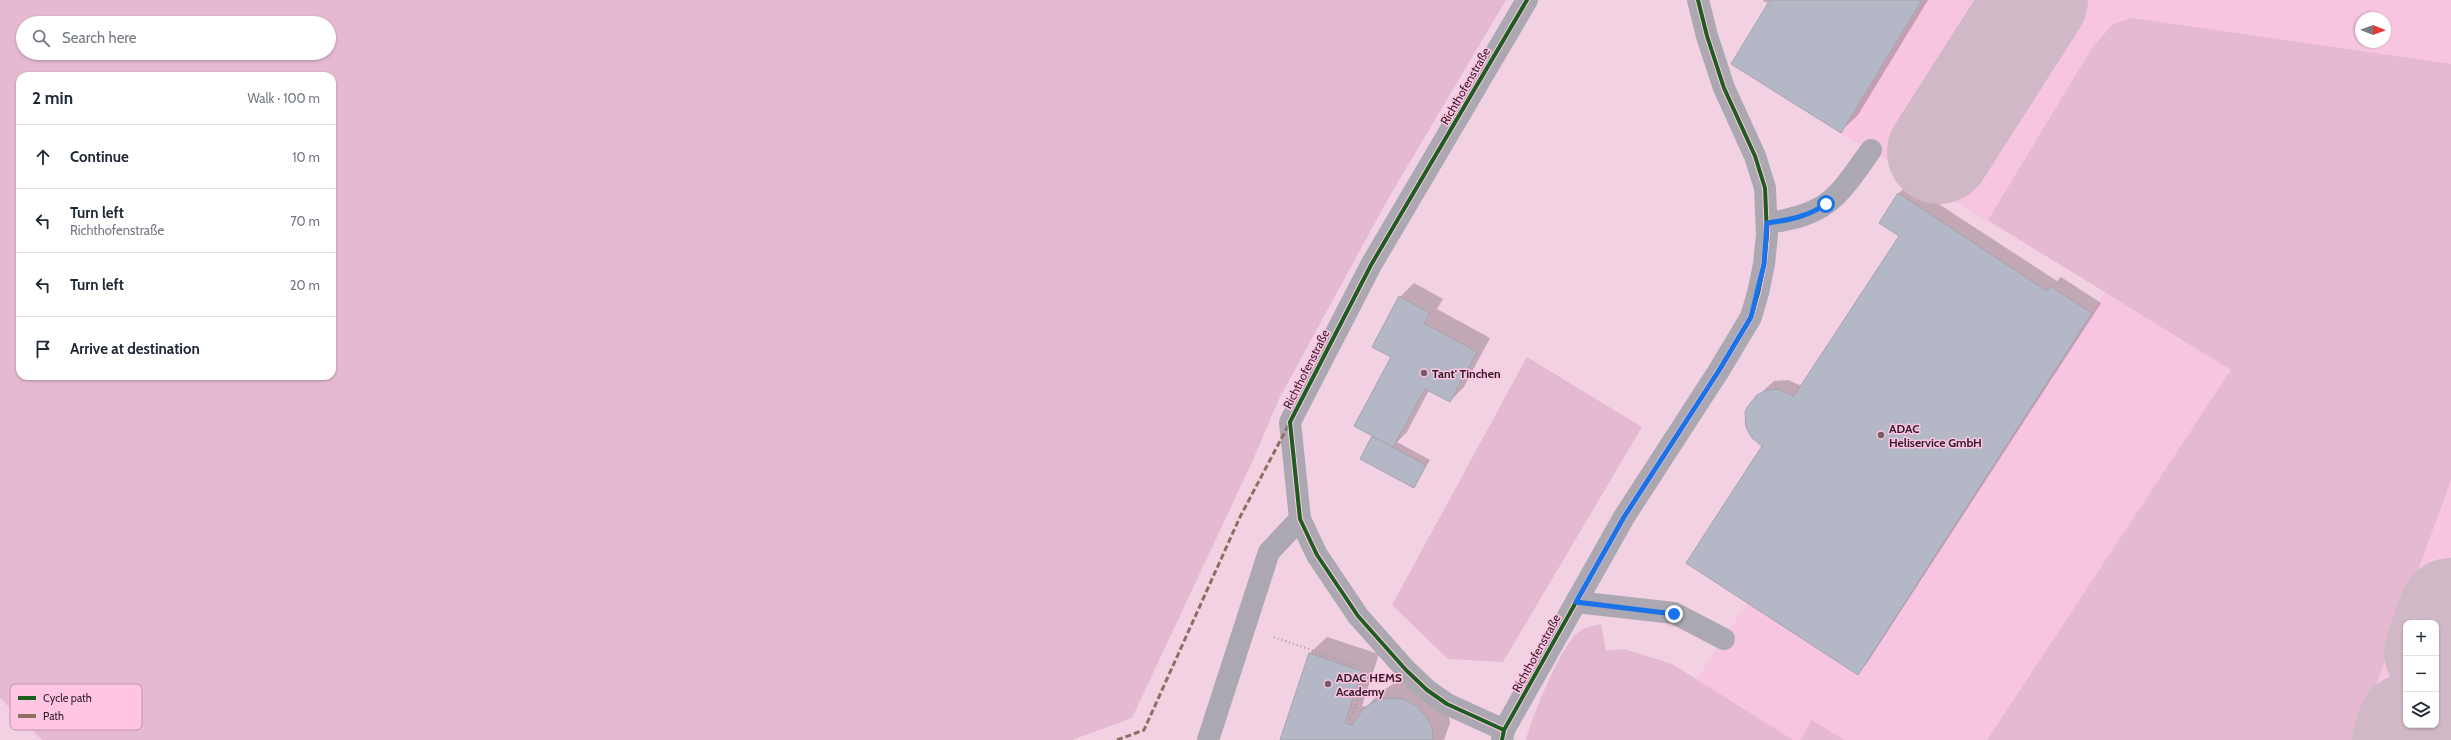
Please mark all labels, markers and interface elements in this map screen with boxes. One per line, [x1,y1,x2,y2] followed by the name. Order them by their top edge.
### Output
[2355,12,2391,48] north arrow
[16,16,336,60] search box
[30,27,52,49] icon: search
[62,29,137,47] text: Search here
[1437,45,1493,127] street label: Richthofenstraße
[32,88,73,108] text: 2 min
[247,90,320,106] text: Walk · 100 m
[32,146,54,168] icon: ahead
[70,148,129,166] text: Continue
[292,149,320,165] text: 10 m
[1817,195,1835,213] route start
[70,204,124,222] text: Turn left
[32,210,54,232] icon: left
[290,213,320,229] text: 70 m
[70,222,164,238] text: Richthofenstraße
[32,274,54,296] icon: left
[70,276,124,294] text: Turn left
[290,277,320,293] text: 20 m
[1280,327,1332,411] street label: Richthofenstraße
[32,338,54,360] icon: arrive
[70,340,200,358] text: Arrive at destination
[1432,366,1501,381] place label: Tant' Tinchen
[1419,368,1429,378] marker: Tant' Tinchen
[1889,421,1982,450] place label: ADAC Heliservice GmbH
[1876,430,1886,440] marker: ADAC Heliservice GmbH
[1665,605,1683,623] route end
[1508,611,1564,695] street label: Richthofenstraße
[2403,620,2439,728] map controls
[2403,620,2439,656] button: +
[2403,656,2439,692] button: −
[1336,670,1402,699] place label: ADAC HEMS Academy
[1323,679,1333,689] marker: ADAC HEMS Academy
[10,684,142,730] legend
[43,691,92,705] text: Cycle path
[2403,692,2439,728] button: layers
[43,709,64,723] text: Path

